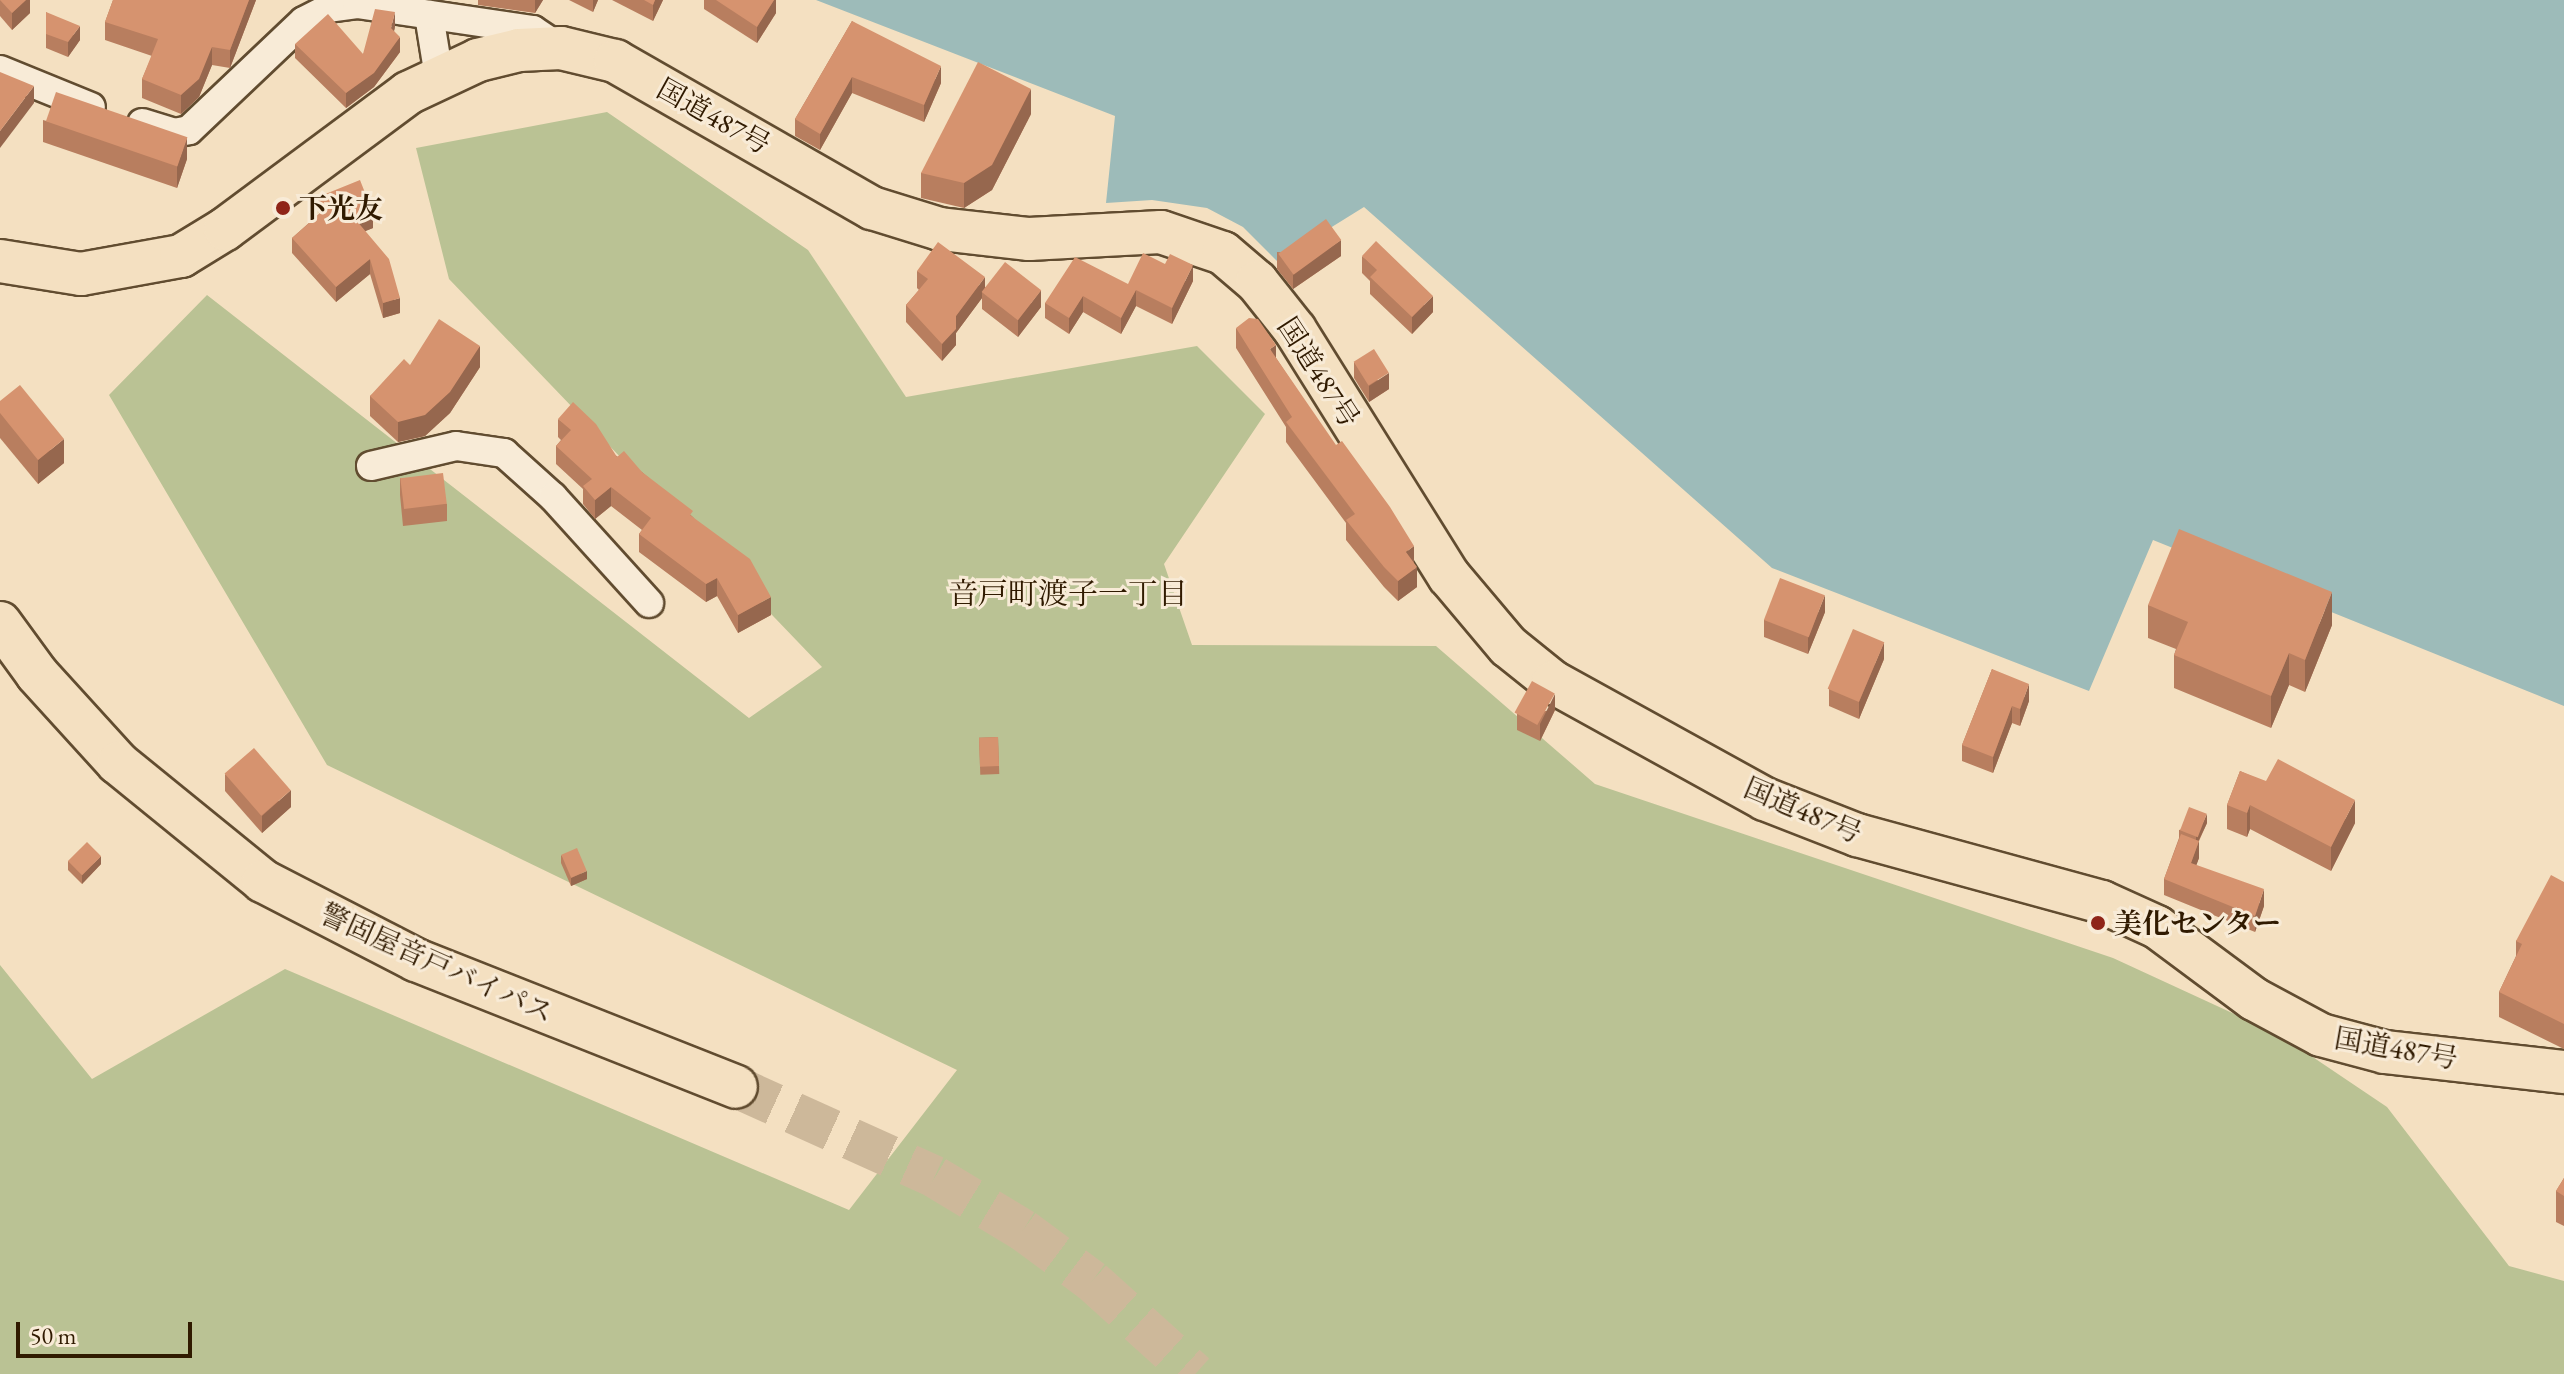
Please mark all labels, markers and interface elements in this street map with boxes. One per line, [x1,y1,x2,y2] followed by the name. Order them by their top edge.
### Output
[651,71,777,161] street label: 国道487号
[299,191,383,225] place label: 下光友
[274,199,292,217] marker: 下光友
[1271,311,1367,433] street label: 国道487号
[948,576,1188,612] district label: 音戸町渡子一丁目
[1739,770,1867,850] street label: 国道487号
[315,896,559,1030] street label: 警固屋音戸バイパス
[2114,906,2282,940] place label: 美化センター
[2089,914,2107,932] marker: 美化センター
[2332,1021,2460,1075] street label: 国道487号
[20,1306,196,1356] scale bar
[30,1320,77,1351] text: 50 m

